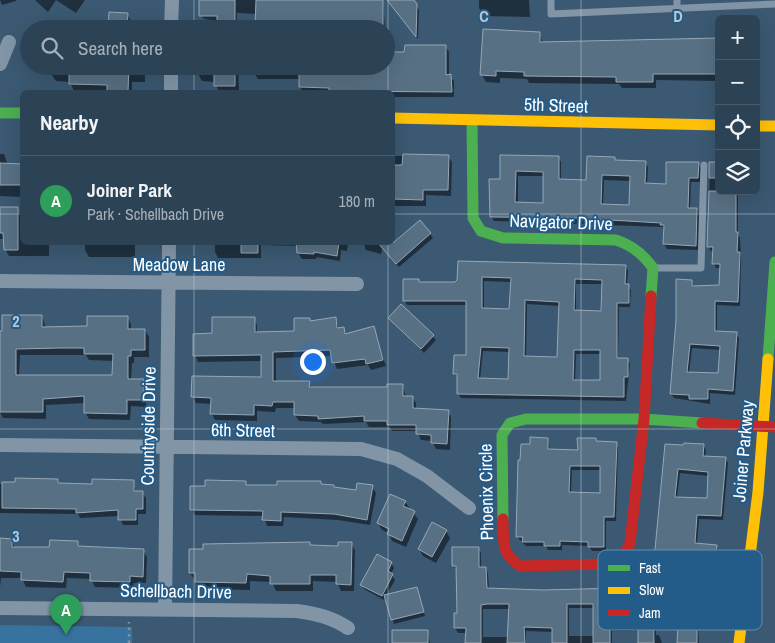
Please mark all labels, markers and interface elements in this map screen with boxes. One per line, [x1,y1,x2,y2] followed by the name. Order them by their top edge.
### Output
[479,5,489,27] text: C
[673,5,683,27] text: D
[715,15,760,195] map controls
[715,15,760,60] button: +
[20,20,395,75] search box
[38,34,66,62] icon: search
[78,35,163,61] text: Search here
[715,60,760,105] button: −
[524,91,588,119] street label: 5th Street
[715,105,760,150] button: locate
[40,108,98,137] text: Nearby
[715,150,760,195] button: layers
[87,177,172,203] text: Joiner Park
[51,190,61,212] text: A
[339,190,375,212] text: 180 m
[87,203,224,225] text: Park · Schellbach Drive
[509,208,613,236] street label: Navigator Drive
[133,252,225,277] street label: Meadow Lane
[12,310,20,332] text: 2
[300,349,326,375] your location
[134,366,162,486] street label: Countryside Drive
[726,399,760,503] street label: Joiner Parkway
[211,417,275,443] street label: 6th Street
[473,443,499,541] street label: Phoenix Circle
[12,525,20,547] text: 3
[598,550,762,630] legend
[639,559,661,577] text: Fast
[120,578,232,604] street label: Schellbach Drive
[639,581,665,599] text: Slow
[50,594,82,635] pin: A
[639,604,661,622] text: Jam

